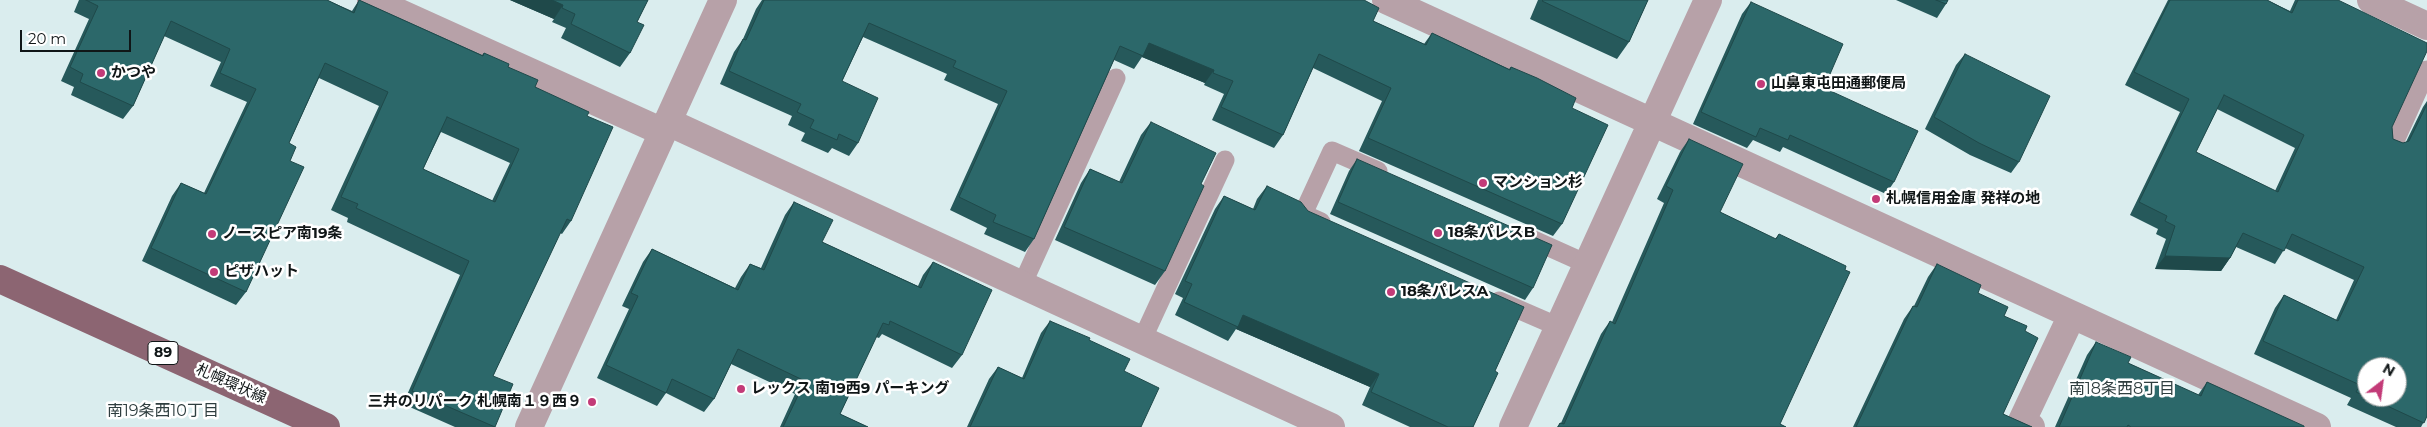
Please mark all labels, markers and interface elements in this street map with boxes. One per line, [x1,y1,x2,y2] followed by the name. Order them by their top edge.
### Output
[22,20,134,52] scale bar
[28,29,66,48] text: 20 m
[111,64,156,82] place label: かつや
[95,67,107,79] marker: かつや
[1771,75,1906,93] place label: 山鼻東屯田通郵便局
[1755,78,1767,90] marker: 山鼻東屯田通郵便局
[1493,174,1583,192] place label: マンション杉
[1477,177,1489,189] marker: マンション杉
[1886,190,2040,208] place label: 札幌信用金庫 発祥の地
[1870,193,1882,205] marker: 札幌信用金庫 発祥の地
[1448,224,1535,242] place label: 18条パレスB
[222,225,342,243] place label: ノースピア南19条
[1432,227,1444,239] marker: 18条パレスB
[206,228,218,240] marker: ノースピア南19条
[224,263,299,281] place label: ピザハット
[208,266,220,278] marker: ピザハット
[1401,283,1488,301] place label: 18条パレスA
[1385,286,1397,298] marker: 18条パレスA
[148,342,178,364] road number: 89
[2357,357,2407,407] north arrow
[2380,359,2398,380] text: N
[193,361,269,407] street label: 札幌環状線
[2069,379,2175,399] district label: 南18条西8丁目
[751,380,949,398] place label: レックス 南19西9 パーキング
[735,383,747,395] marker: レックス 南19西9 パーキング
[368,393,582,411] place label: 三井のリパーク 札幌南１９西９
[586,396,598,408] marker: 三井のリパーク 札幌南１９西９
[107,401,219,421] district label: 南19条西10丁目

